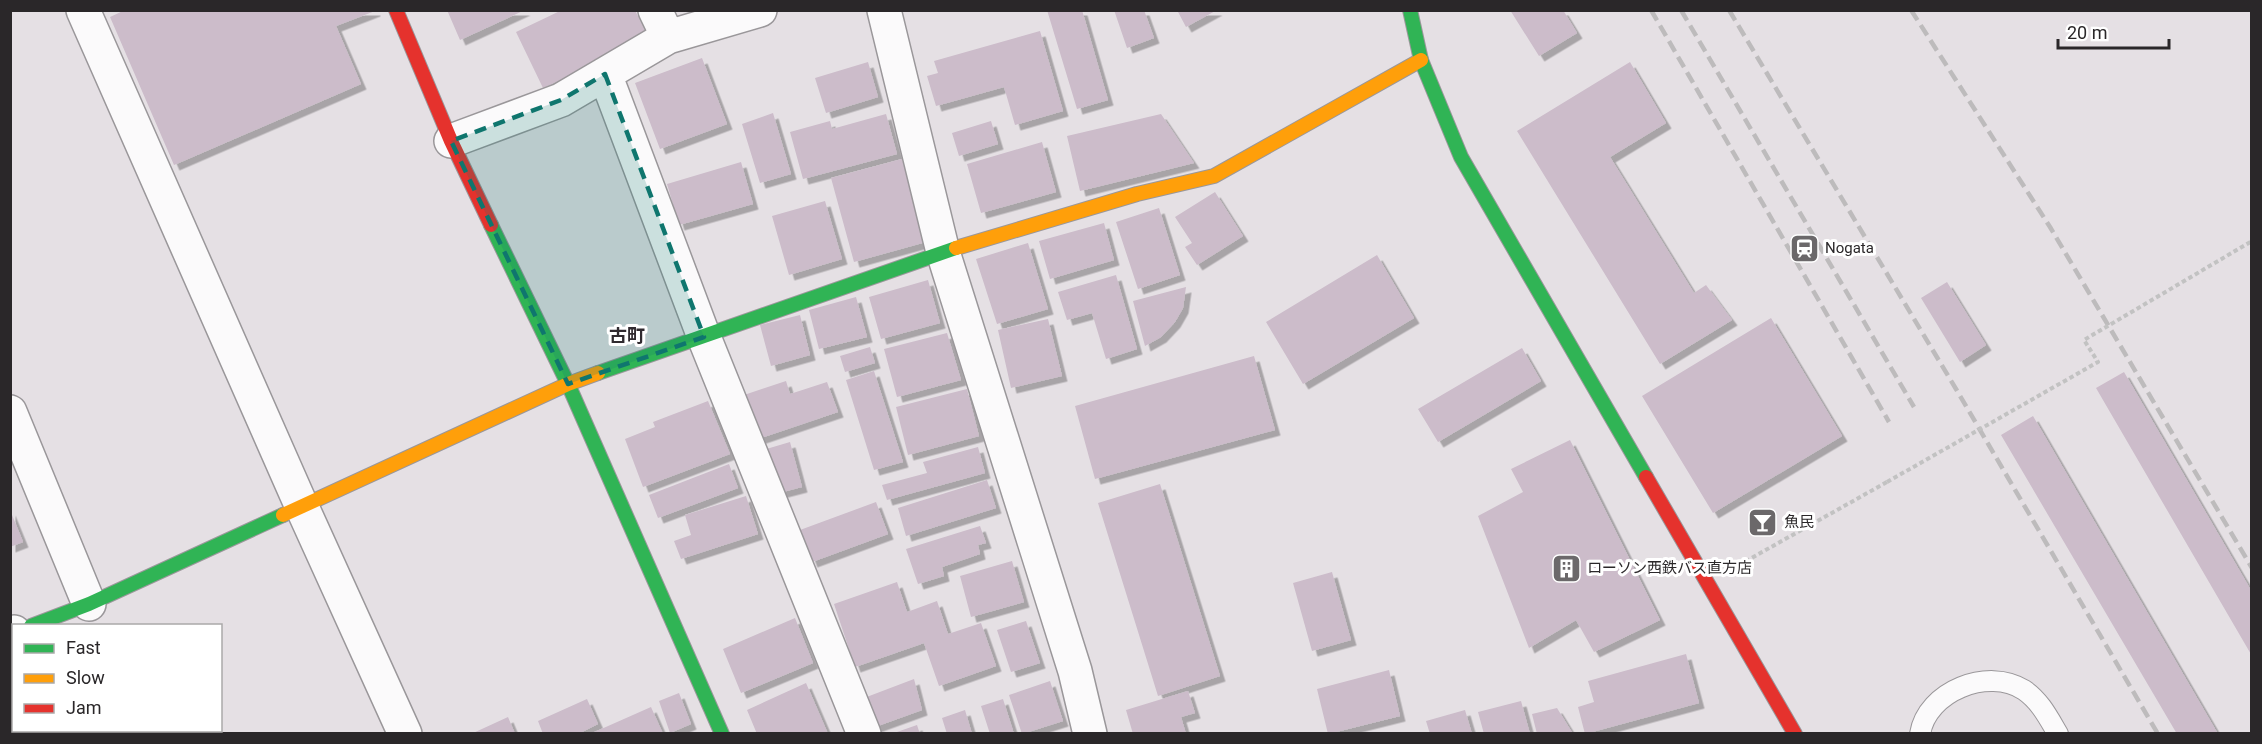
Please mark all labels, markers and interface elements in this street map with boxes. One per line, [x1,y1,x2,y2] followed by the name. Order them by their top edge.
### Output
[2058,12,2169,50] scale bar
[2067,22,2107,43] text: 20 m
[1788,232,1820,264] station icon: Nogata
[1825,239,1874,257] place label: Nogata
[609,325,645,346] district label: 古町
[1747,506,1779,538] bar icon: 魚民
[1784,513,1814,531] place label: 魚民
[1550,552,1582,584] building icon: ローソン西鉄バス直方店
[1587,559,1752,577] place label: ローソン西鉄バス直方店
[12,624,222,732] legend
[66,637,101,658] text: Fast
[66,667,105,688] text: Slow
[66,697,102,718] text: Jam

